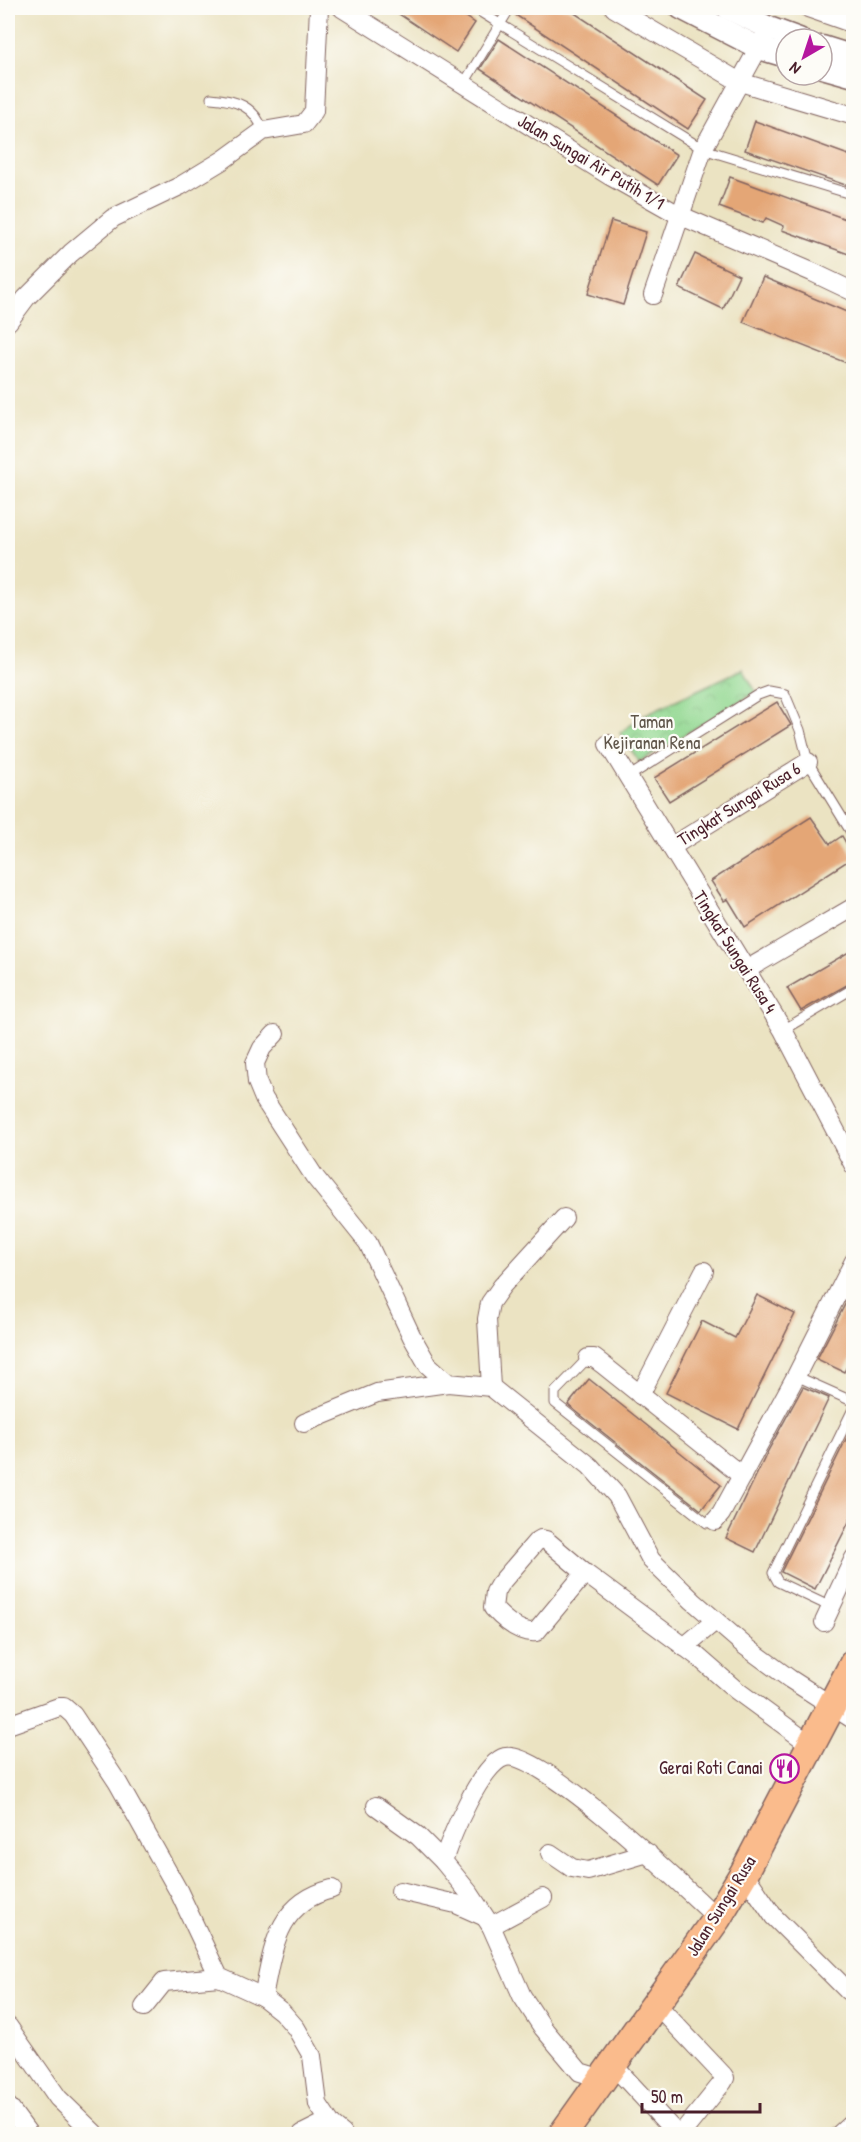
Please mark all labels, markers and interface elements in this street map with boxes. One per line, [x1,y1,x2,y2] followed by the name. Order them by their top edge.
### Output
[774,27,834,87] north arrow
[784,57,805,80] text: N
[513,108,669,215] street label: Jalan Sungai Air Putih 1/1
[604,709,700,755] park label: Taman Kejiranan Rena
[672,756,805,852] street label: Tingkat Sungai Rusa 6
[688,886,783,1018] street label: Tingkat Sungai Rusa 4
[768,1752,800,1784] restaurant icon: Gerai Roti Canai
[659,1755,763,1780] place label: Gerai Roti Canai
[680,1851,761,1961] street label: Jalan Sungai Rusa
[642,2076,760,2114] scale bar
[651,2084,683,2109] text: 50 m

